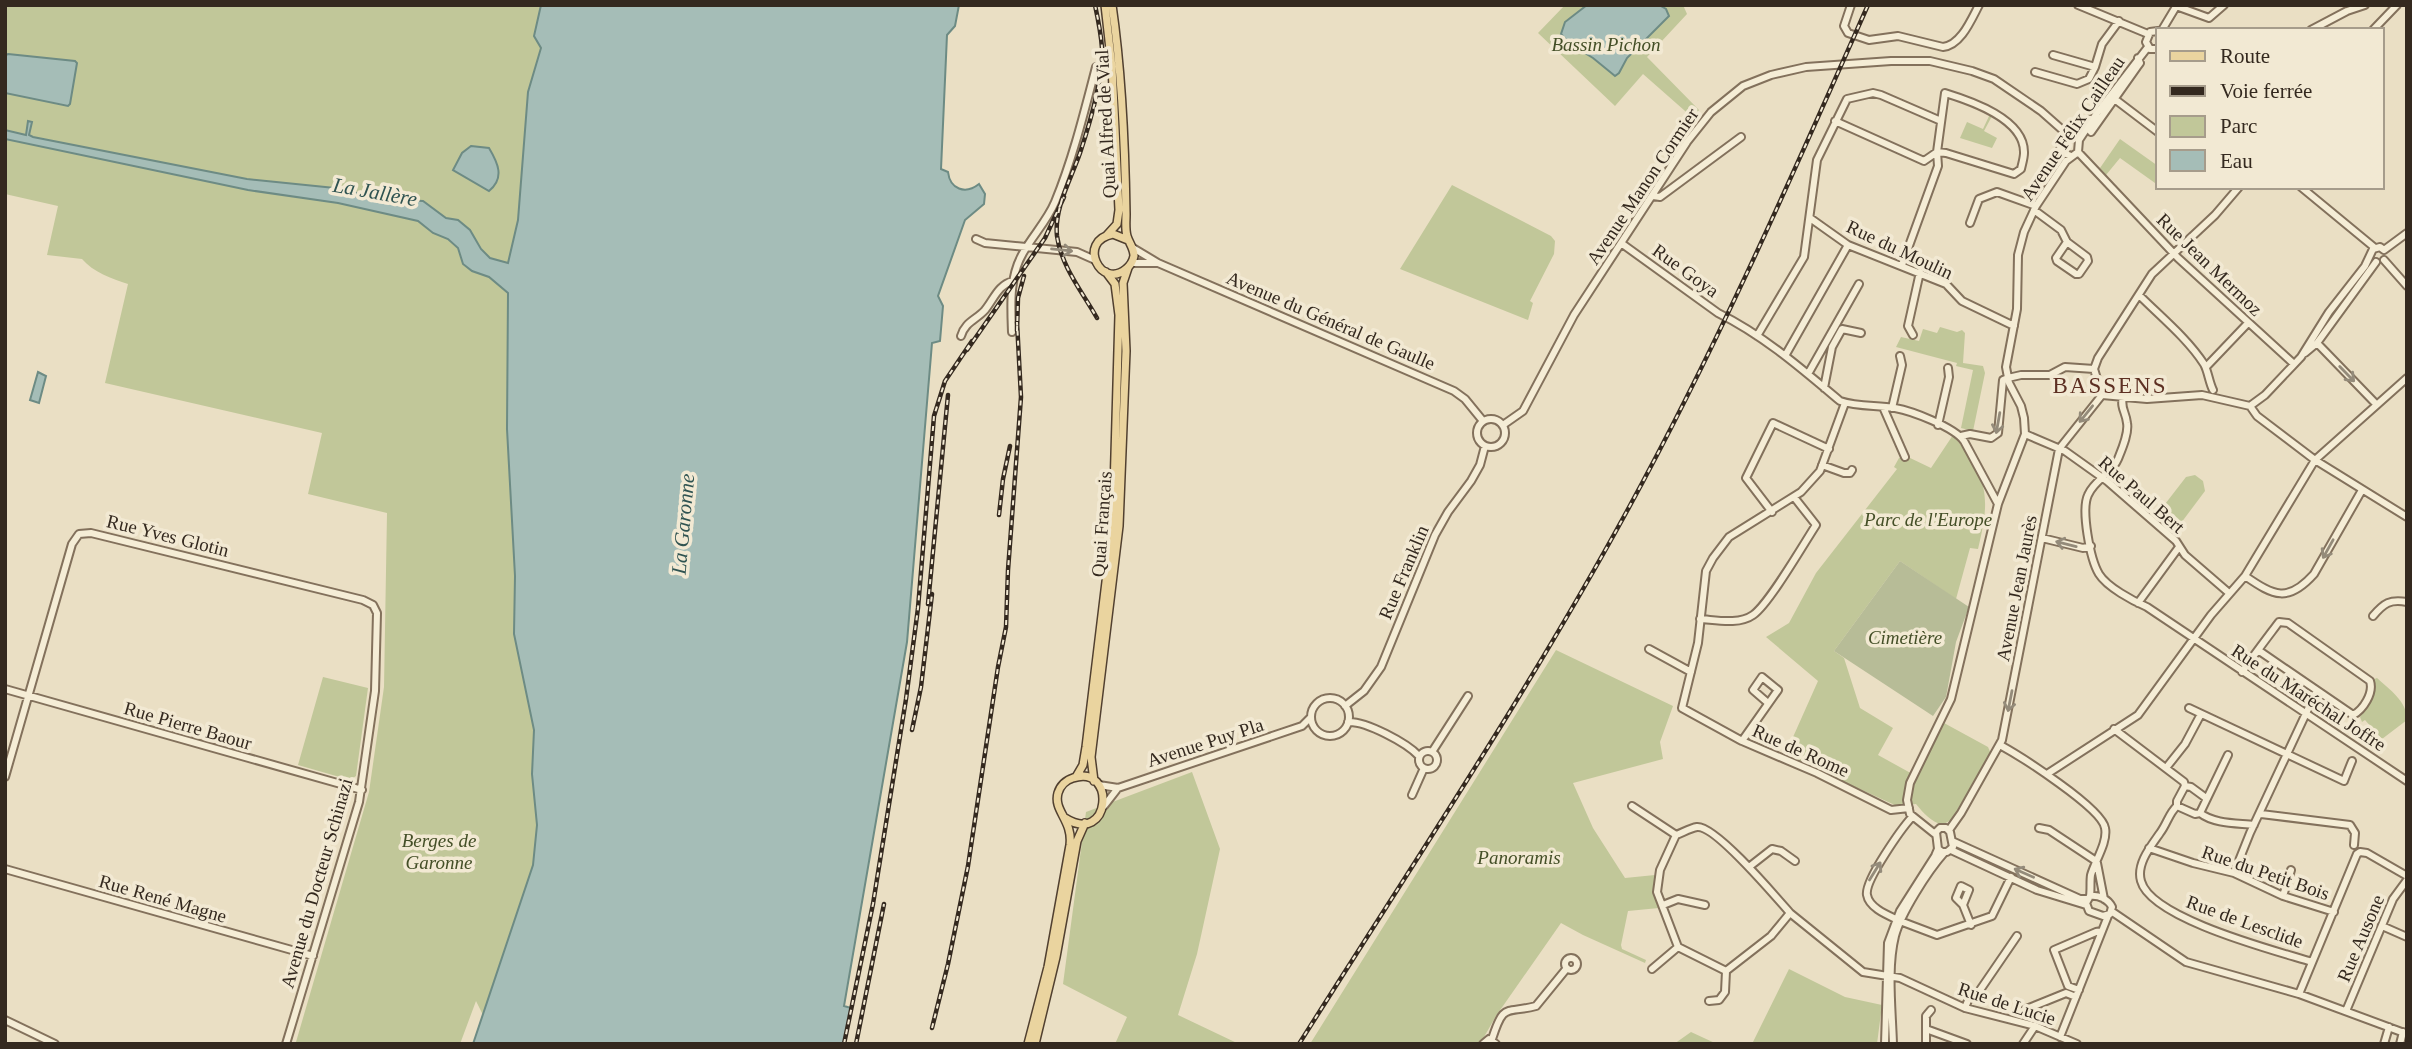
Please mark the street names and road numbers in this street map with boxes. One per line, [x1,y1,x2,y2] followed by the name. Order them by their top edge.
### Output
[1091,49,1120,199] street label: Quai Alfred de Vial
[2016,52,2129,204] street label: Avenue Félix Cailleau
[1582,103,1703,269] street label: Avenue Manon Cormier
[2153,209,2267,320] street label: Rue Jean Mermoz
[1843,216,1957,283] street label: Rue du Moulin
[1649,239,1723,302] street label: Rue Goya
[1223,267,1438,374] street label: Avenue du Général de Gaulle
[2095,451,2189,538] street label: Rue Paul Bert
[1087,470,1116,578] street label: Quai Français
[105,510,232,561] street label: Rue Yves Glotin
[1992,513,2041,663] street label: Avenue Jean Jaurès
[1374,522,1433,622] street label: Rue Franklin
[2228,640,2390,755] street label: Rue du Maréchal Joffre
[122,697,255,754] street label: Rue Pierre Baour
[1144,714,1266,771] street label: Avenue Puy Pla
[1749,720,1852,781] street label: Rue de Rome
[276,776,357,991] street label: Avenue du Docteur Schinazi
[2199,841,2332,904] street label: Rue du Petit Bois
[97,870,229,927] street label: Rue René Magne
[2184,891,2306,952] street label: Rue de Lesclide
[2333,892,2388,985] street label: Rue Ausone
[1955,978,2058,1029] street label: Rue de Lucie

